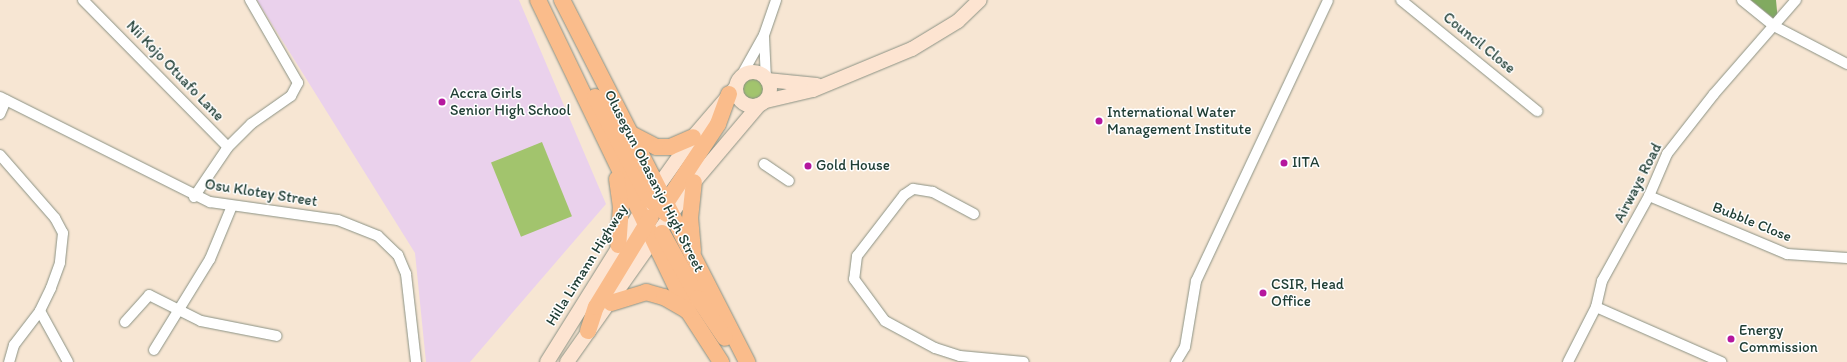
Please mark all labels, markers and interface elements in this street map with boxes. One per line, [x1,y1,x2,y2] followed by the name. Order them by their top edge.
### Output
[1439,8,1519,78] street label: Council Close
[122,17,228,125] street label: Nii Kojo Otuafo Lane
[450,84,570,119] place label: Accra Girls Senior High School
[600,87,708,275] street label: Olusegun Obasanjo High Street
[437,97,447,107] marker: Accra Girls Senior High School
[1107,103,1251,138] place label: International Water Management Institute
[1094,116,1104,126] marker: International Water Management Institute
[1610,140,1666,226] street label: Airways Road
[1292,154,1320,172] place label: IITA
[816,157,890,175] place label: Gold House
[1279,158,1289,168] marker: IITA
[803,161,813,171] marker: Gold House
[204,175,318,211] street label: Osu Klotey Street
[1710,198,1794,246] street label: Bubble Close
[543,201,631,329] street label: Hilla Limann Highway
[1271,275,1344,310] place label: CSIR, Head Office
[1258,288,1268,298] marker: CSIR, Head Office
[1739,321,1818,356] place label: Energy Commission
[1726,334,1736,344] marker: Energy Commission

